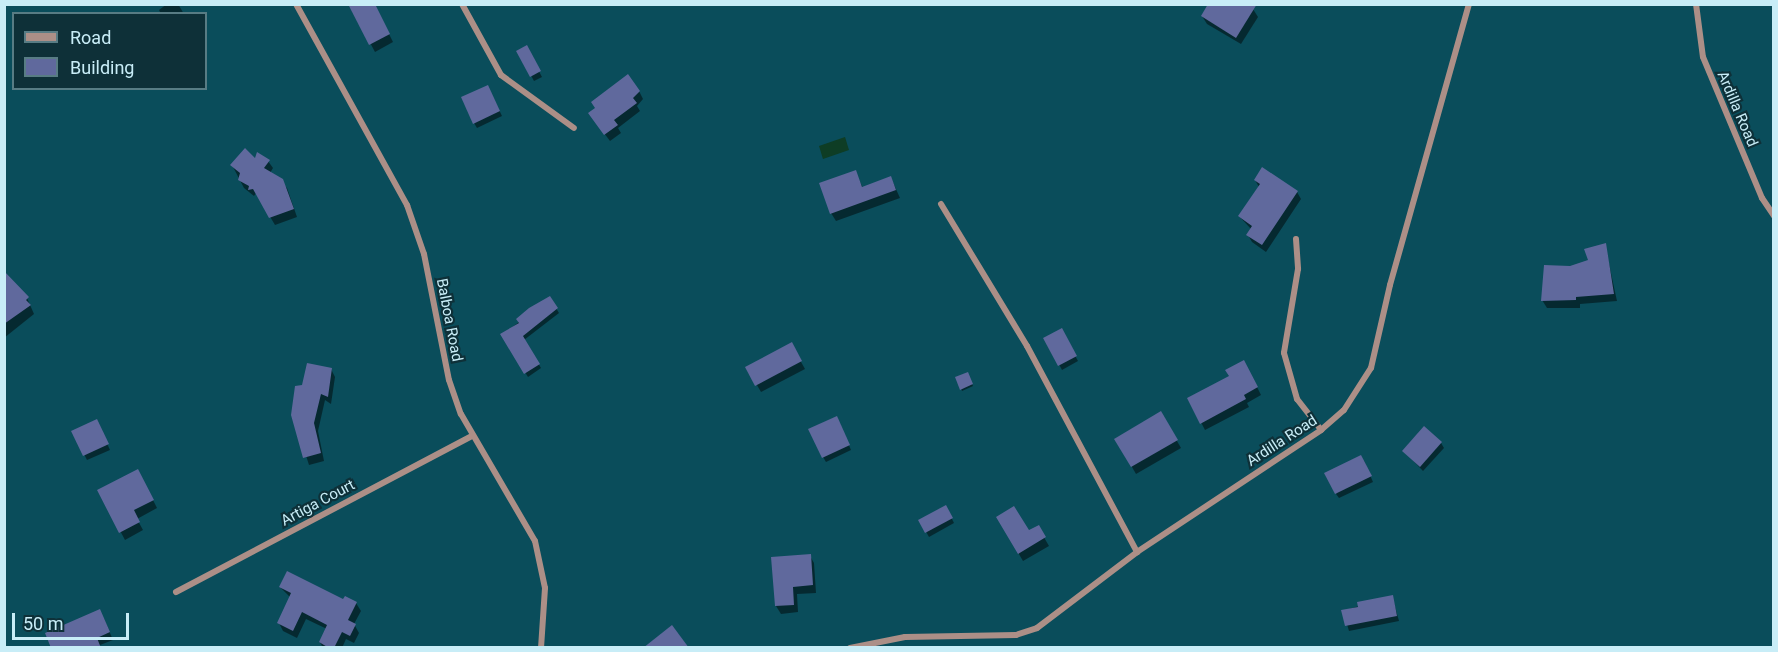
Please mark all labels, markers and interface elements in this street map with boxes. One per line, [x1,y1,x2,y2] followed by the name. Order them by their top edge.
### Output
[12,12,207,90] legend
[70,27,111,48] text: Road
[70,57,134,78] text: Building
[1713,68,1761,150] street label: Ardilla Road
[432,277,466,363] street label: Balboa Road
[1243,412,1321,470] street label: Ardilla Road
[278,476,358,530] street label: Artiga Court
[15,601,132,639] scale bar
[23,613,63,634] text: 50 m

